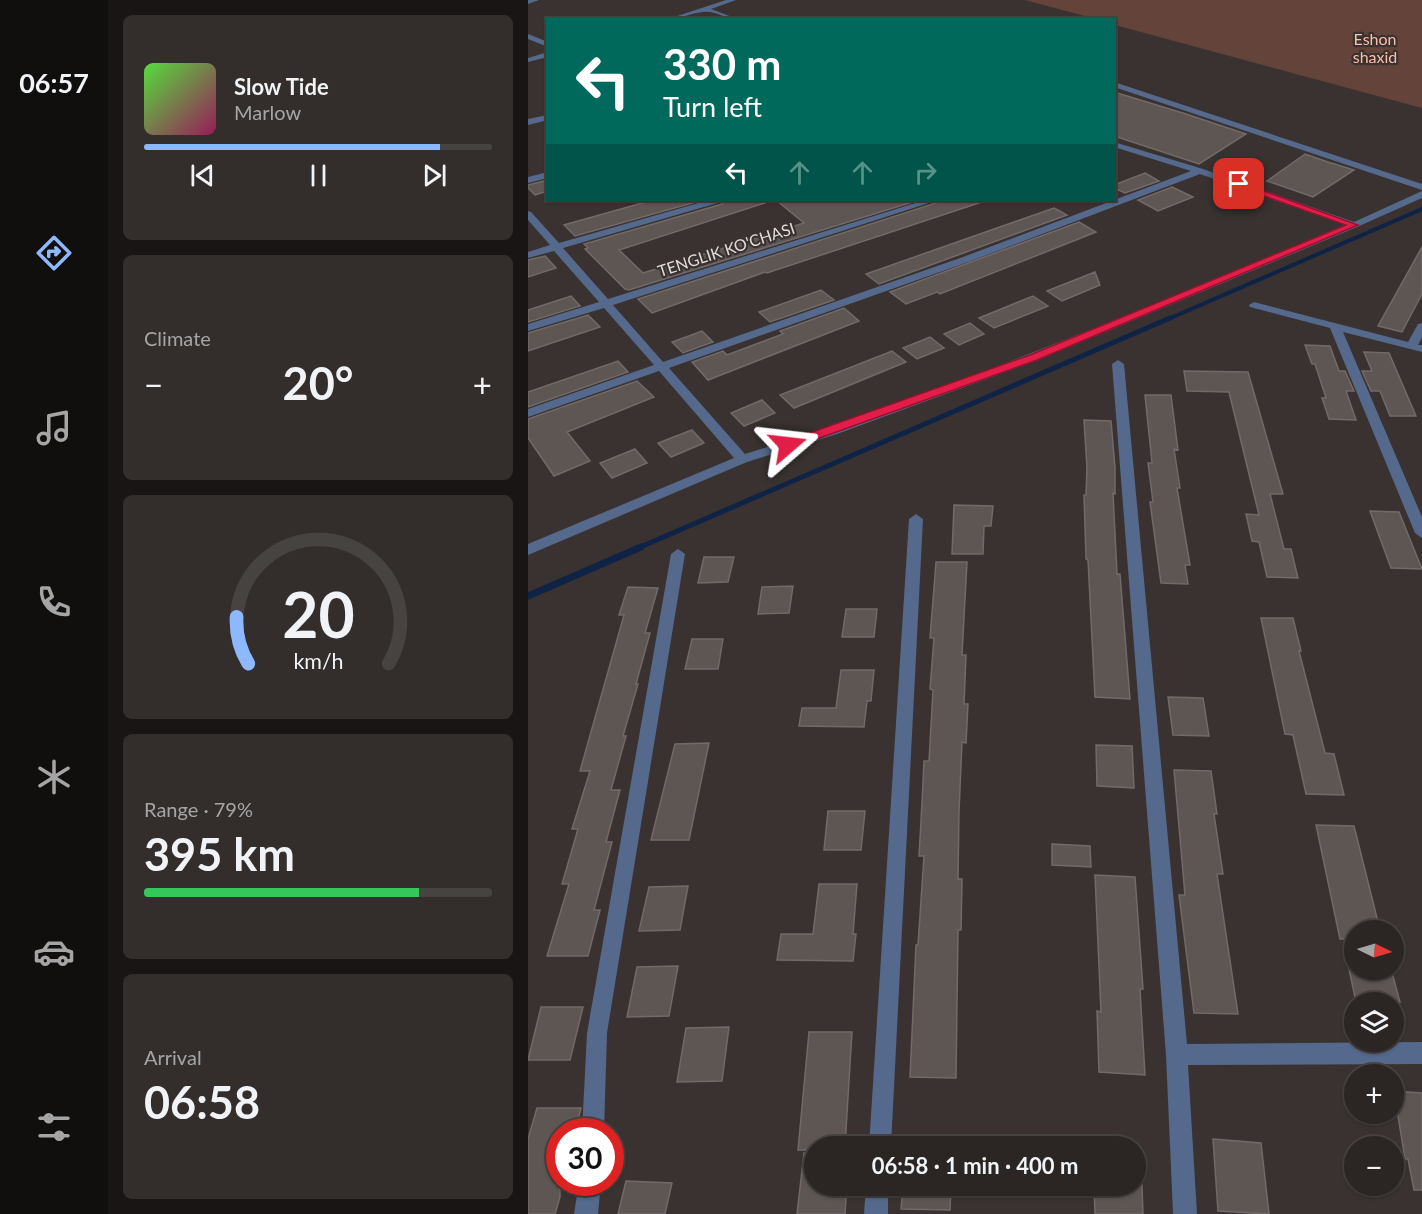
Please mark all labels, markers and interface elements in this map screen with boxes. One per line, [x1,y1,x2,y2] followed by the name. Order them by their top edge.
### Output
[1353,29,1397,66] park label: Eshon shaxid
[663,39,781,89] text: 330 m
[564,42,642,120] icon: left
[19,66,89,99] text: 06:57
[234,73,329,100] text: Slow Tide
[663,90,762,123] text: Turn left
[234,100,301,124] text: Marlow
[720,156,753,189] icon: left
[783,156,816,189] icon: ahead
[846,156,879,189] icon: ahead
[909,156,942,189] icon: right
[1213,158,1264,209] pin
[186,159,219,192] icon: previous
[302,159,335,192] icon: pause
[418,159,451,192] icon: next
[1222,167,1255,200] icon: arrive
[655,218,797,280] street label: TENGLIK KO'CHASI
[33,232,75,274] icon: directions
[144,326,211,350] text: Climate
[283,356,353,410] text: 20°
[144,364,163,404] text: −
[473,364,492,404] text: +
[33,407,75,449] icon: music
[756,413,820,477] position arrow
[282,576,354,651] text: 20
[33,581,75,623] icon: phone
[293,648,343,674] text: km/h
[33,756,75,798] icon: climate
[144,797,253,821] text: Range · 79%
[144,827,295,881] text: 395 km
[1344,920,1404,980] north arrow
[1344,920,1404,1196] map controls
[33,931,75,973] icon: car
[1344,992,1404,1052] button: layers
[144,1045,202,1069] text: Arrival
[1344,1064,1404,1124] button: +
[144,1075,260,1129] text: 06:58
[33,1106,75,1148] icon: filters
[546,1118,624,1196] speed limit sign: 30
[1344,1136,1404,1196] button: −
[872,1152,1078,1179] text: 06:58 · 1 min · 400 m

